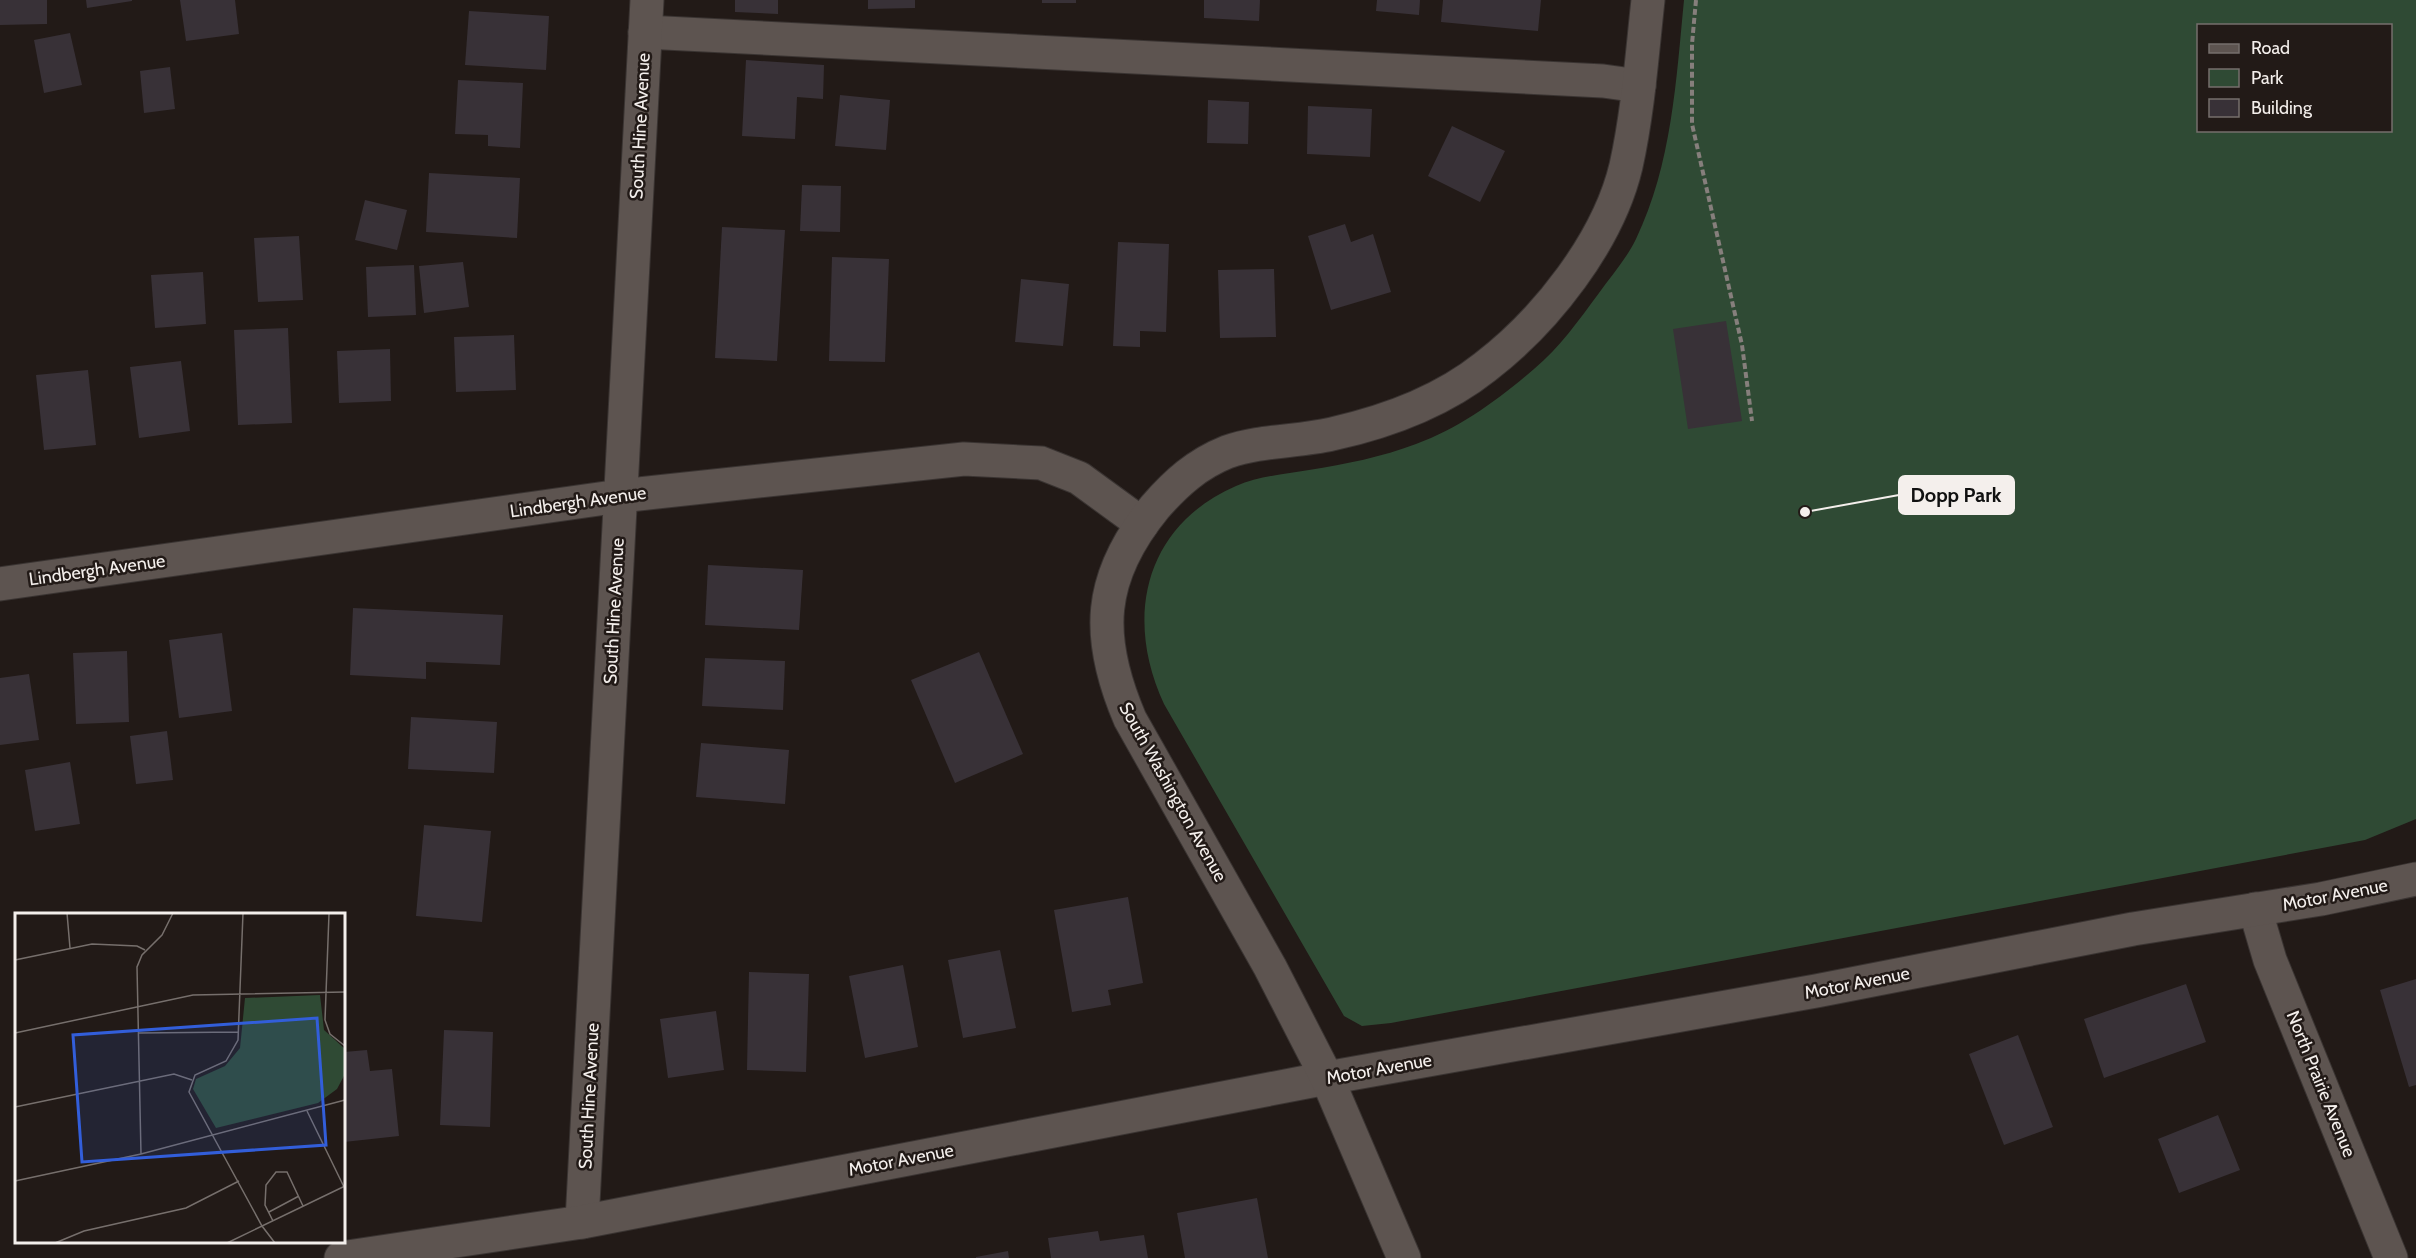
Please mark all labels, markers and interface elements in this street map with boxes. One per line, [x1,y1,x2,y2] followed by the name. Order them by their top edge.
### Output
[2197,24,2392,132] legend
[2251,37,2290,59] text: Road
[625,52,655,200] street label: South Hine Avenue
[2251,67,2284,89] text: Park
[2251,97,2313,119] text: Building
[1899,476,2014,514] callout: Dopp Park
[508,482,648,522] street label: Lindbergh Avenue
[1911,483,2002,507] text: Dopp Park
[599,537,629,685] street label: South Hine Avenue
[27,550,167,590] street label: Lindbergh Avenue
[1114,698,1232,886] street label: South Washington Avenue
[2280,874,2390,916] street label: Motor Avenue
[15,913,345,1243] inset map
[1802,962,1912,1004] street label: Motor Avenue
[2282,1008,2360,1160] street label: North Prairie Avenue
[574,1022,604,1170] street label: South Hine Avenue
[1324,1049,1434,1089] street label: Motor Avenue
[846,1139,956,1181] street label: Motor Avenue

